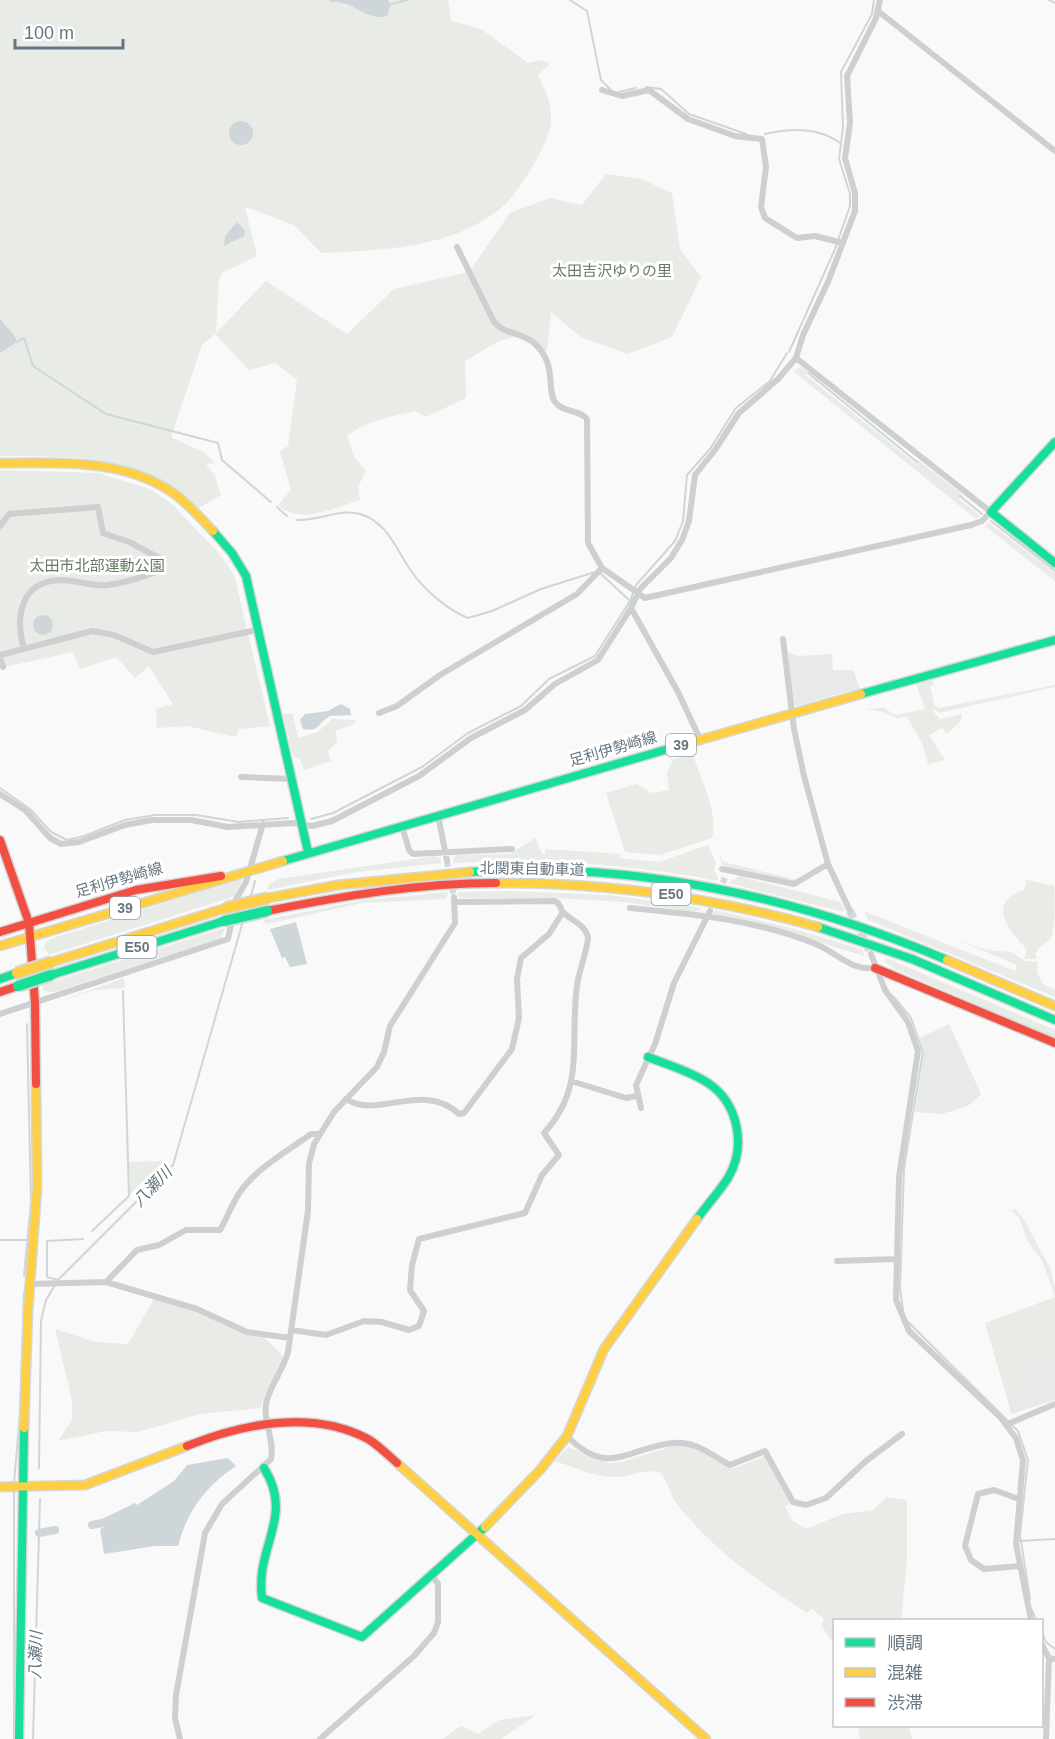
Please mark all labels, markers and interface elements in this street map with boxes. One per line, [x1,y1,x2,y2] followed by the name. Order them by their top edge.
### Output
[15,12,123,50] scale bar
[24,23,74,43] text: 100 m
[552,262,672,279] park label: 太田吉沢ゆりの里
[29,557,165,574] park label: 太田市北部運動公園
[567,728,658,769] street label: 足利伊勢崎線
[666,734,696,756] road number: 39
[73,859,164,900] street label: 足利伊勢崎線
[479,859,585,878] street label: 北関東自動車道
[652,883,690,905] road number: E50
[110,897,140,919] road number: 39
[118,936,156,958] road number: E50
[130,1162,177,1210] water label: 八瀬川
[833,1619,1043,1727] legend
[26,1629,45,1679] water label: 八瀬川
[887,1633,923,1653] text: 順調
[887,1663,923,1683] text: 混雑
[887,1693,923,1713] text: 渋滞

